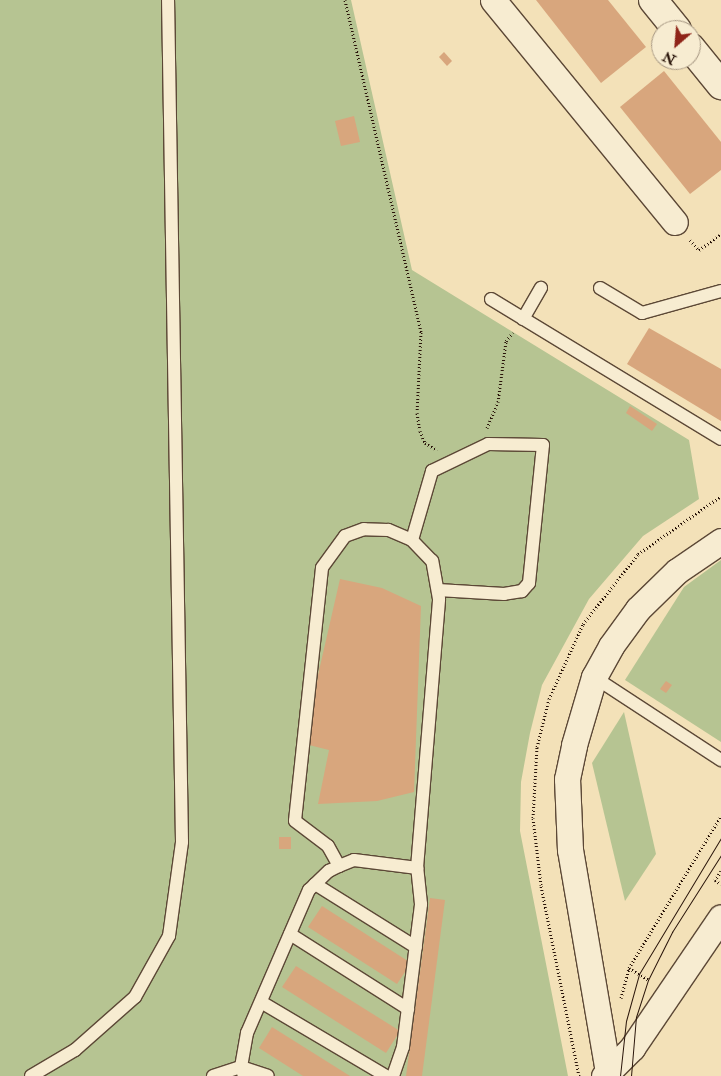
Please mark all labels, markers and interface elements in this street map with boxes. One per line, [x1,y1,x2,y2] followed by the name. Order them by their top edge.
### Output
[651,20,701,70] north arrow
[660,48,679,68] text: N

